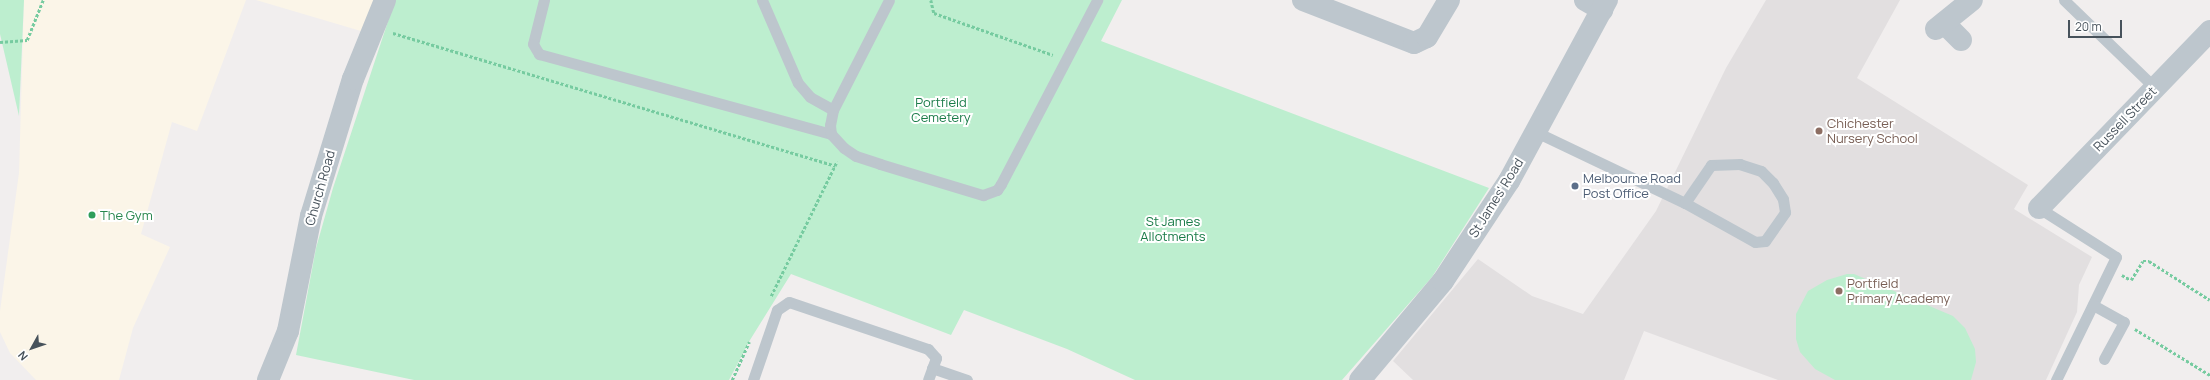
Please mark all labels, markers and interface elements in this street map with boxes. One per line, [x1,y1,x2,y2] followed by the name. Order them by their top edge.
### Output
[2070,12,2124,38] scale bar
[2075,18,2102,35] text: 20 m
[2090,83,2160,155] street label: Russell Street
[911,95,971,126] park label: Portfield Cemetery
[1827,116,1918,147] place label: Chichester Nursery School
[1814,126,1824,136] marker: Chichester Nursery School
[302,149,338,227] street label: Church Road
[1465,156,1527,240] street label: St James' Road
[1583,171,1681,202] place label: Melbourne Road Post Office
[1570,181,1580,191] marker: Melbourne Road Post Office
[100,207,153,223] place label: The Gym
[87,210,97,220] marker: The Gym
[1140,214,1206,245] park label: St James Allotments
[1847,276,1950,307] place label: Portfield Primary Academy
[1834,286,1844,296] marker: Portfield Primary Academy
[12,328,52,368] north arrow
[14,348,31,364] text: N

